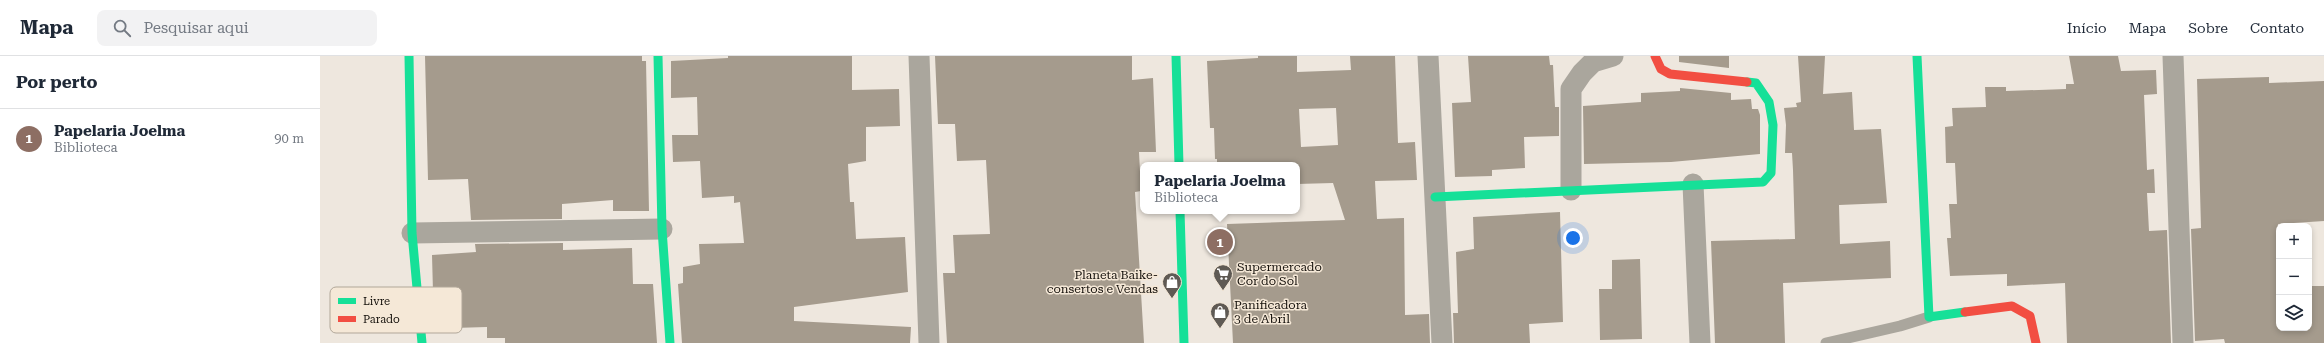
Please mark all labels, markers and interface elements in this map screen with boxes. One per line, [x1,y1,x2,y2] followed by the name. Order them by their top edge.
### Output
[97,10,377,46] search box
[20,16,73,39] text: Mapa
[111,17,133,39] icon: search
[143,19,249,37] text: Pesquisar aqui
[2067,20,2107,36] text: Início
[2129,20,2166,36] text: Mapa
[2188,20,2228,36] text: Sobre
[2250,20,2304,36] text: Contato
[16,72,97,92] text: Por perto
[54,122,185,140] text: Papelaria Joelma
[25,131,33,146] text: 1
[274,131,304,146] text: 90 m
[54,140,118,155] text: Biblioteca
[1140,162,1300,214] popup
[1154,172,1286,190] text: Papelaria Joelma
[1154,190,1218,205] text: Biblioteca
[2276,223,2312,331] map controls
[2276,223,2312,259] button: +
[1207,227,1233,257] pin: 1
[1563,228,1583,248] your location
[2276,259,2312,295] button: −
[1237,260,1322,288] place label: Supermercado Cor do Sol
[1212,263,1234,291] supermarket icon: Supermercado Cor do Sol
[1047,268,1158,296] place label: Planeta Baike- consertos e Vendas
[1161,271,1183,299] shop icon: Planeta Baike- consertos e Vendas
[330,287,462,333] legend
[363,295,390,308] text: Livre
[2276,295,2312,331] button: layers
[1234,298,1308,326] place label: Panificadora 3 de Abril
[1209,301,1231,329] shop icon: Panificadora 3 de Abril
[363,313,400,326] text: Parado

